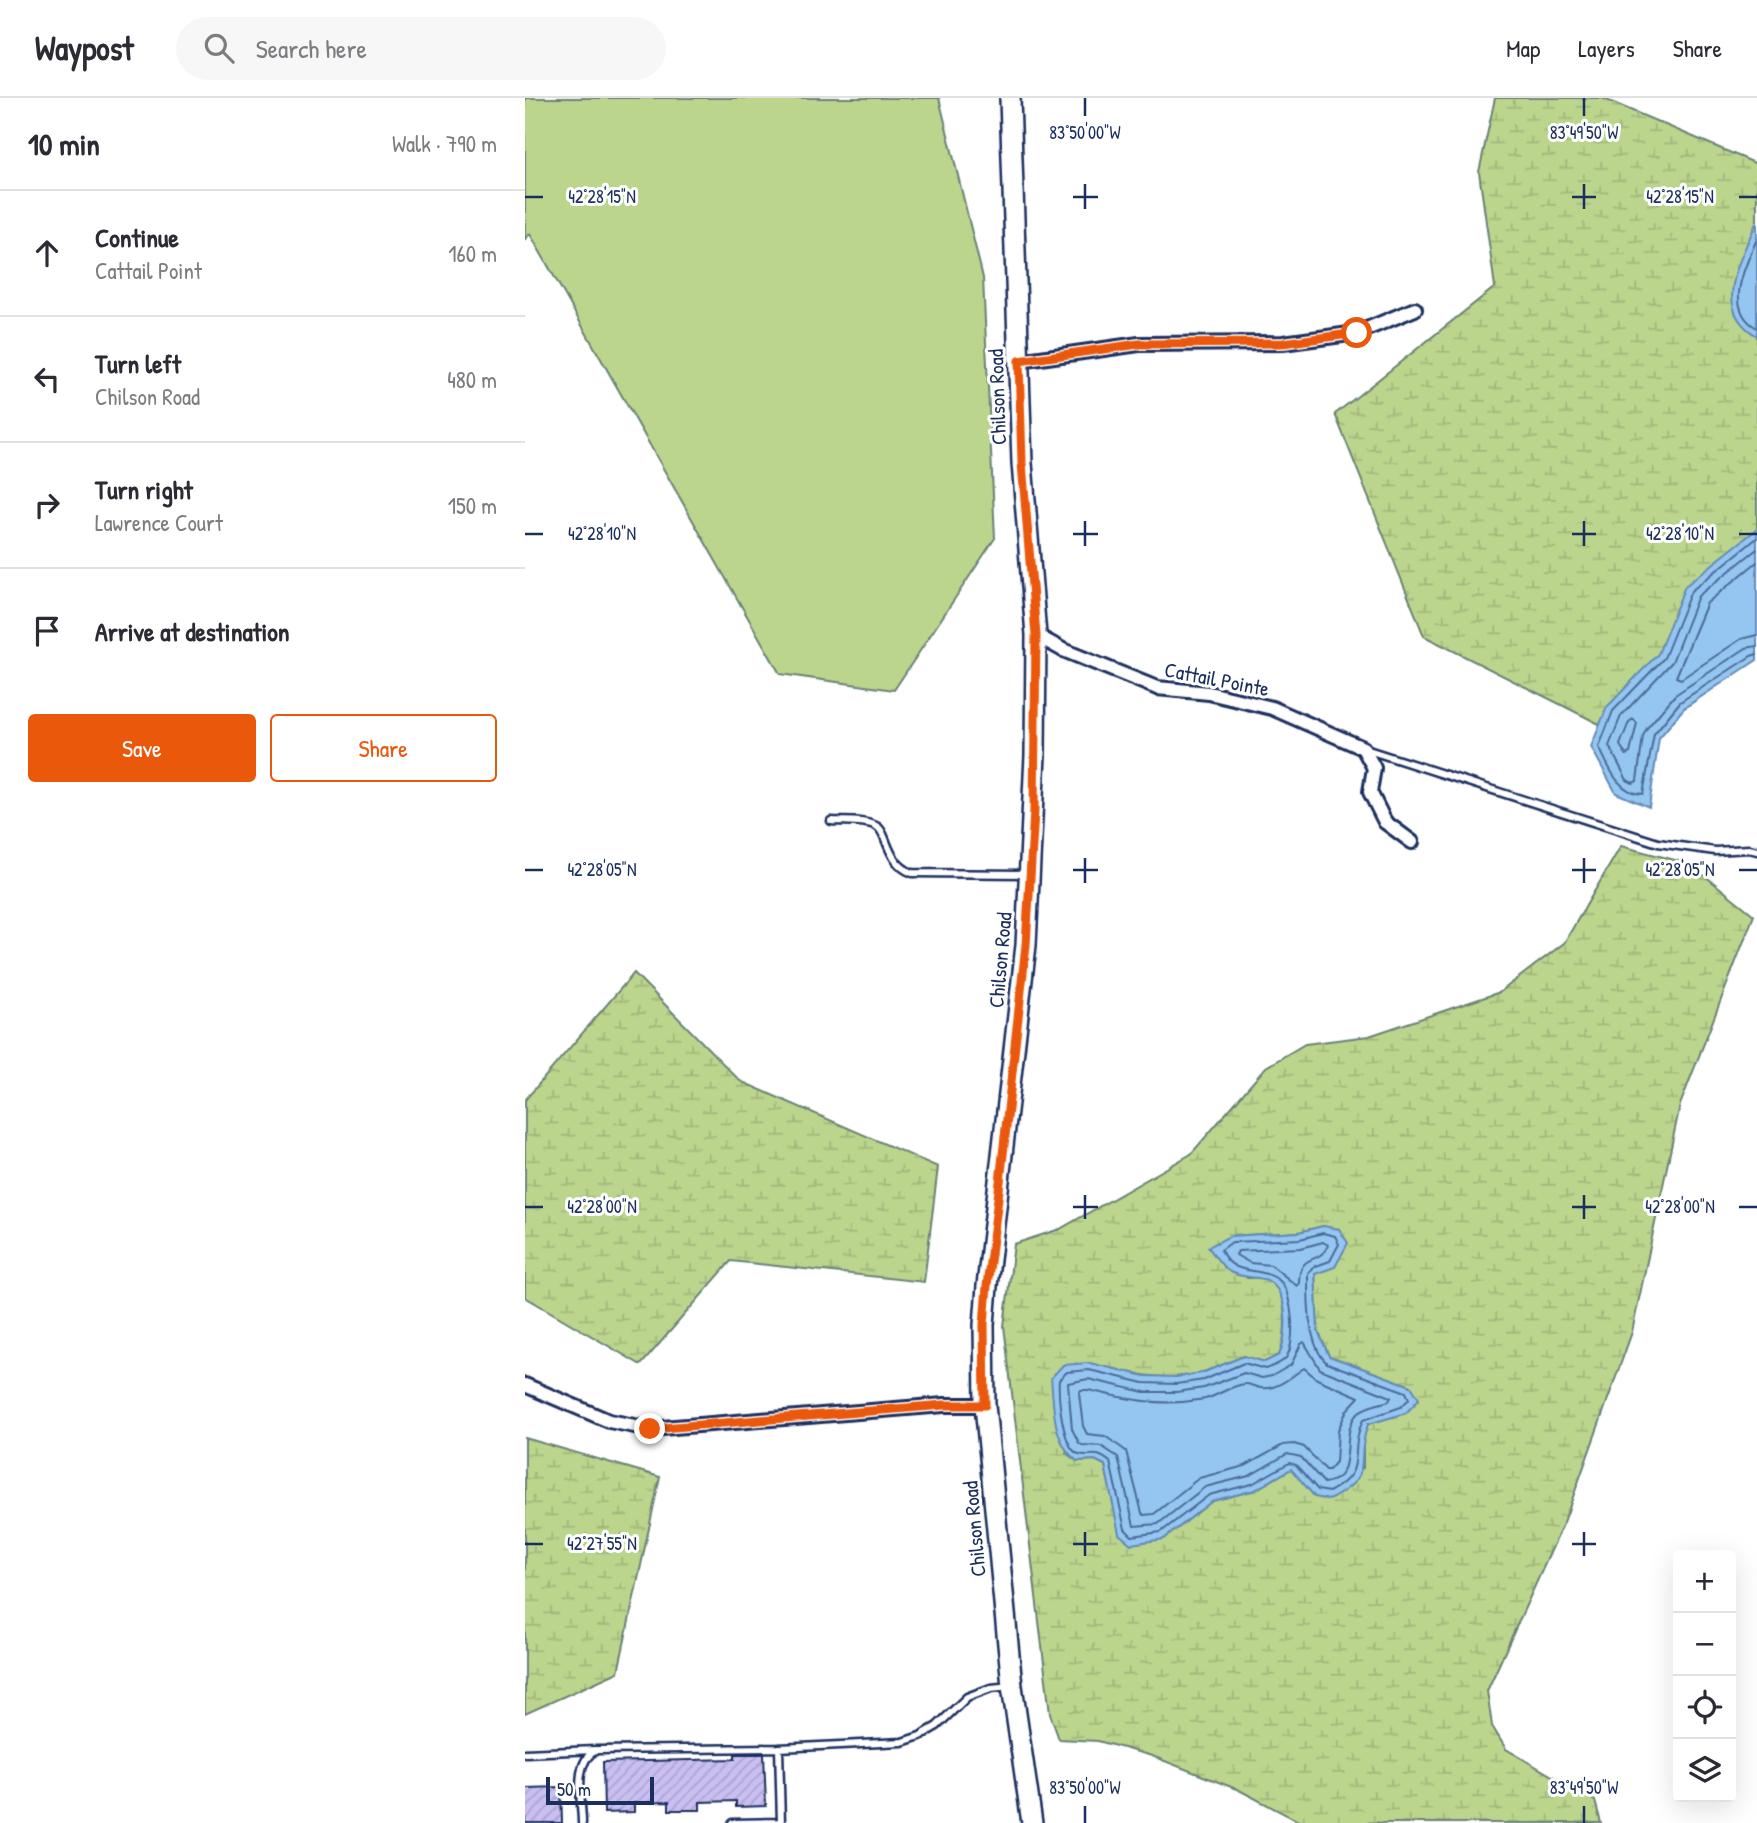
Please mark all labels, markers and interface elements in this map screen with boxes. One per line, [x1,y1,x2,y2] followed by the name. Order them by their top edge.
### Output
[176,17,666,80] search box
[35,26,134,70] text: Waypost
[200,29,238,67] icon: search
[256,31,367,66] text: Search here
[1506,32,1540,64] text: Map
[1578,32,1635,64] text: Layers
[1673,32,1722,64] text: Share
[1049,120,1121,145] text: 83°50'00"W
[1550,120,1618,145] text: 83°49'50"W
[28,124,100,164] text: 10 min
[392,128,497,159] text: Walk · 790 m
[568,184,636,209] text: 42°28'15"N
[1646,184,1714,209] text: 42°28'15"N
[95,220,179,255] text: Continue
[28,234,66,272] icon: ahead
[448,238,497,269] text: 160 m
[95,255,202,286] text: Cattail Point
[1341,317,1372,348] route start
[95,346,181,381] text: Turn left
[981,349,1013,445] street label: Chilson Road
[28,360,66,398] icon: left
[447,364,497,395] text: 480 m
[95,381,200,412] text: Chilson Road
[95,472,193,507] text: Turn right
[28,486,66,524] icon: right
[448,490,497,521] text: 150 m
[95,507,223,538] text: Lawrence Court
[568,521,636,546] text: 42°28'10"N
[1646,521,1714,546] text: 42°28'10"N
[28,612,66,650] icon: arrive
[95,614,290,649] text: Arrive at destination
[1162,655,1272,703] street label: Cattail Pointe
[28,714,256,782] button: Save
[270,714,497,782] button: Share
[567,857,637,882] text: 42°28'05"N
[1645,857,1715,882] text: 42°28'05"N
[981,911,1019,1009] street label: Chilson Road
[567,1194,637,1219] text: 42°28'00"N
[1645,1194,1715,1219] text: 42°28'00"N
[634,1413,665,1444] route end
[955,1480,993,1578] street label: Chilson Road
[567,1531,637,1556] text: 42°27'55"N
[1673,1550,1736,1802] map controls
[1673,1550,1736,1613] button: +
[1673,1613,1736,1676] button: −
[1673,1676,1736,1739] button: locate
[1673,1739,1736,1802] button: layers
[546,1774,655,1806] scale bar
[1049,1775,1121,1800] text: 83°50'00"W
[1550,1775,1618,1800] text: 83°49'50"W
[557,1776,591,1802] text: 50 m

